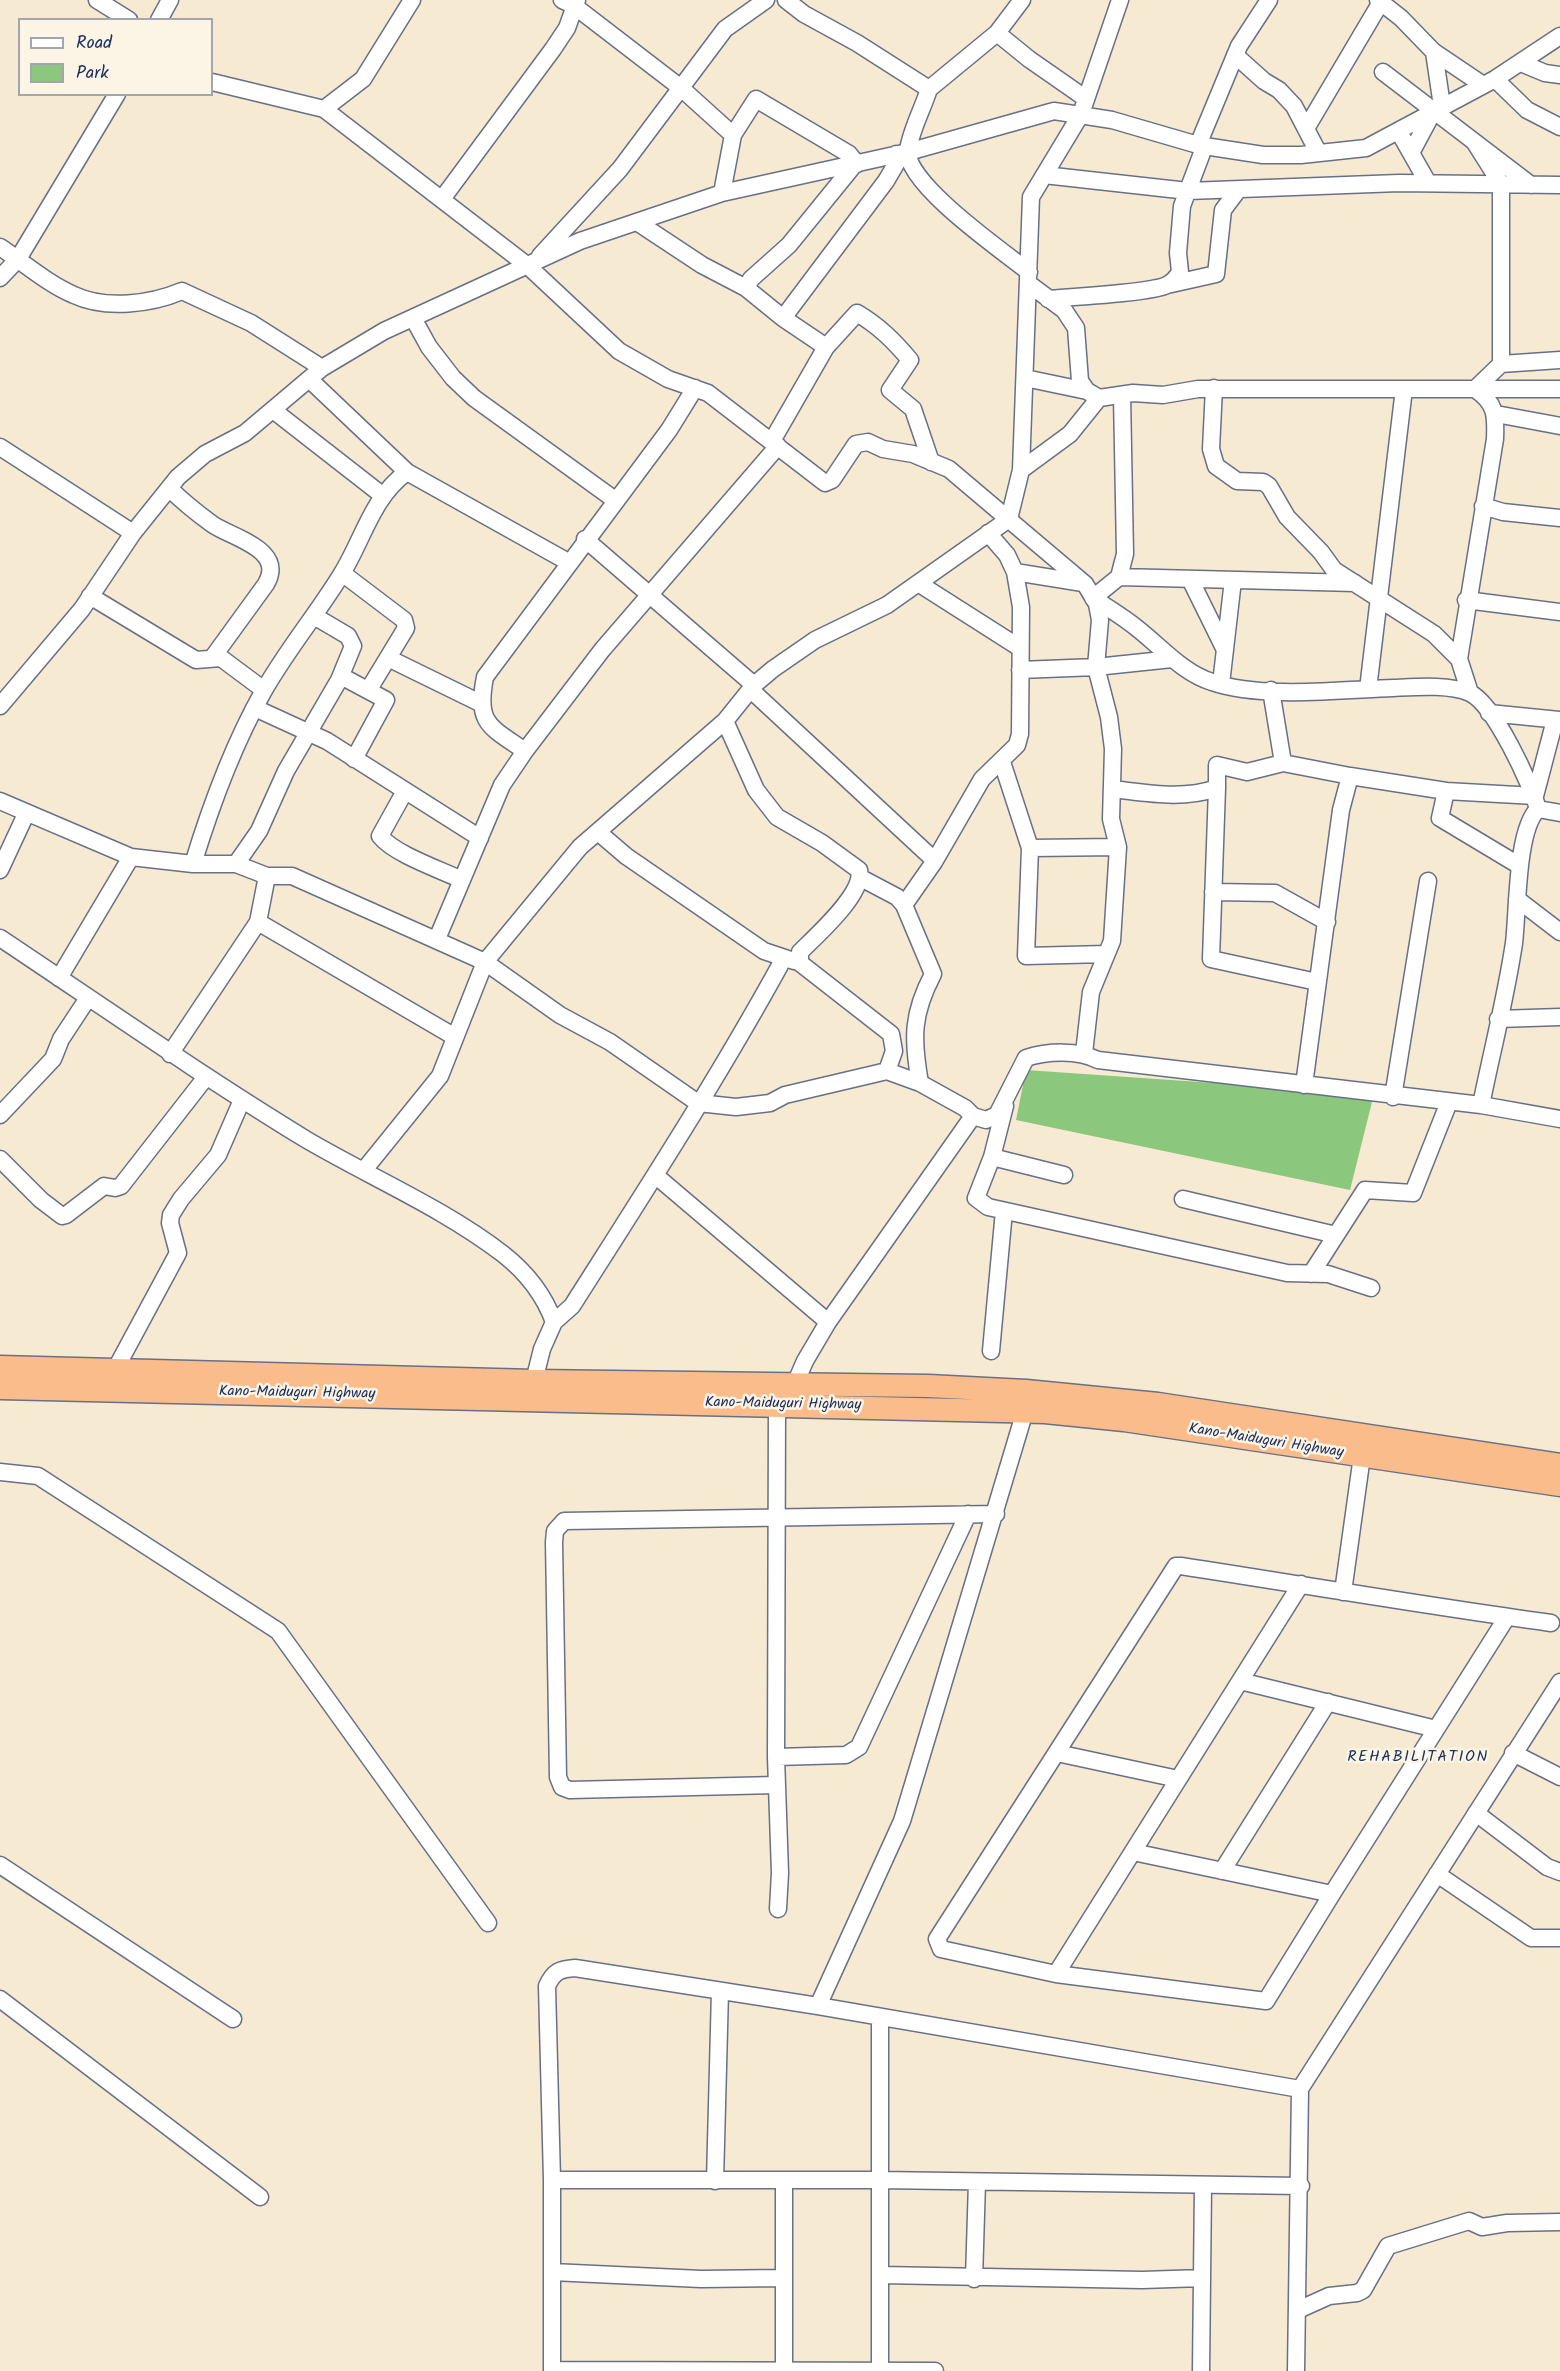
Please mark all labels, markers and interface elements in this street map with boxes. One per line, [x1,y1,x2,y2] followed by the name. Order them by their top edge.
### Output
[18,18,213,96] legend
[76,29,112,58] text: Road
[76,59,109,88] text: Park
[219,1384,375,1404] street label: Kano-Maiduguri Highway
[705,1395,861,1415] street label: Kano-Maiduguri Highway
[1187,1421,1345,1463] street label: Kano-Maiduguri Highway
[1347,1748,1489,1768] district label: REHABILITATION

